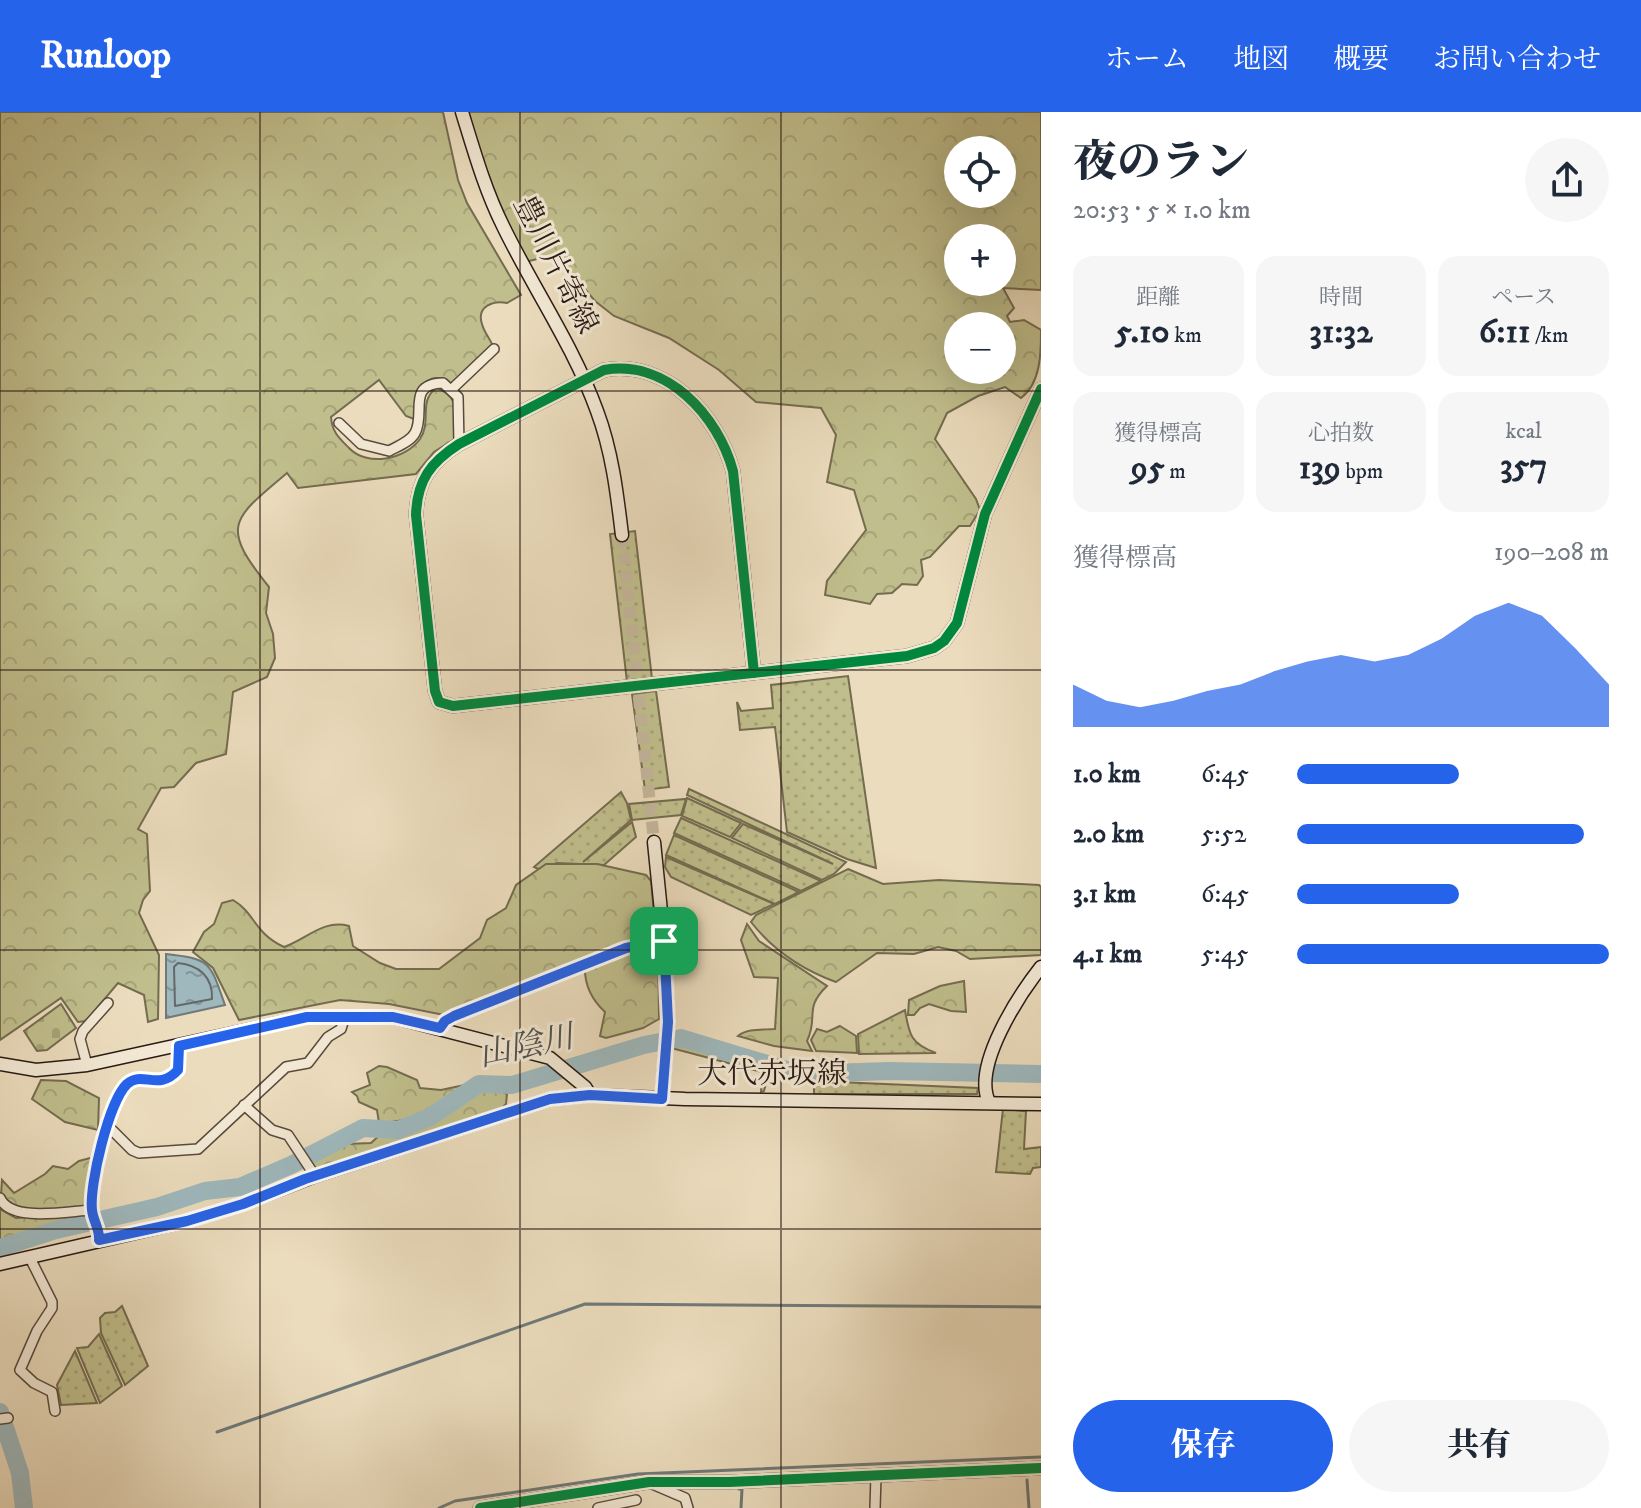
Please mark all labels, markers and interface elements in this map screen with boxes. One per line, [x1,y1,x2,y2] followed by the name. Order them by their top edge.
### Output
[40,32,171,80] text: Runloop
[1105,42,1189,77] text: ホーム
[1233,42,1289,77] text: 地図
[1333,42,1389,77] text: 概要
[1433,42,1601,77] text: お問い合わせ
[944,136,1016,384] map controls
[944,136,1016,208] button: locate
[1073,136,1249,191] text: 夜のラン
[1525,138,1609,222] button: share
[504,190,606,340] street label: 豊川片寄線
[1073,194,1251,227] text: 20:53 · 5 × 1.0 km
[944,224,1016,296] button: +
[1136,284,1180,311] text: 距離
[1319,284,1363,311] text: 時間
[1491,284,1556,311] text: ペース
[1115,311,1170,353] text: 5.10
[1309,311,1373,353] text: 31:32
[1479,311,1530,353] text: 6:11
[944,312,1016,384] button: −
[1170,322,1202,349] text: km
[1530,322,1569,349] text: /km
[1506,418,1542,445] text: kcal
[1114,420,1202,447] text: 獲得標高
[1308,420,1374,447] text: 心拍数
[1500,445,1547,487] text: 357
[1131,447,1165,489] text: 95
[1299,447,1341,489] text: 139
[1165,458,1186,485] text: m
[1341,458,1383,485] text: bpm
[1494,536,1609,569] text: 190–208 m
[1073,542,1177,575] text: 獲得標高
[1073,758,1141,791] text: 1.0 km
[1201,758,1249,791] text: 6:45
[1073,818,1144,851] text: 2.0 km
[1201,818,1246,851] text: 5:52
[1073,878,1136,911] text: 3.1 km
[1201,878,1249,911] text: 6:45
[630,907,698,975] pin
[642,919,686,963] icon: arrive
[1073,938,1142,971] text: 4.1 km
[1201,938,1248,971] text: 5:45
[475,1017,580,1077] water label: 山陰川
[697,1056,847,1093] street label: 大代赤坂線
[1073,1400,1333,1492] button: 保存
[1349,1400,1609,1492] button: 共有

